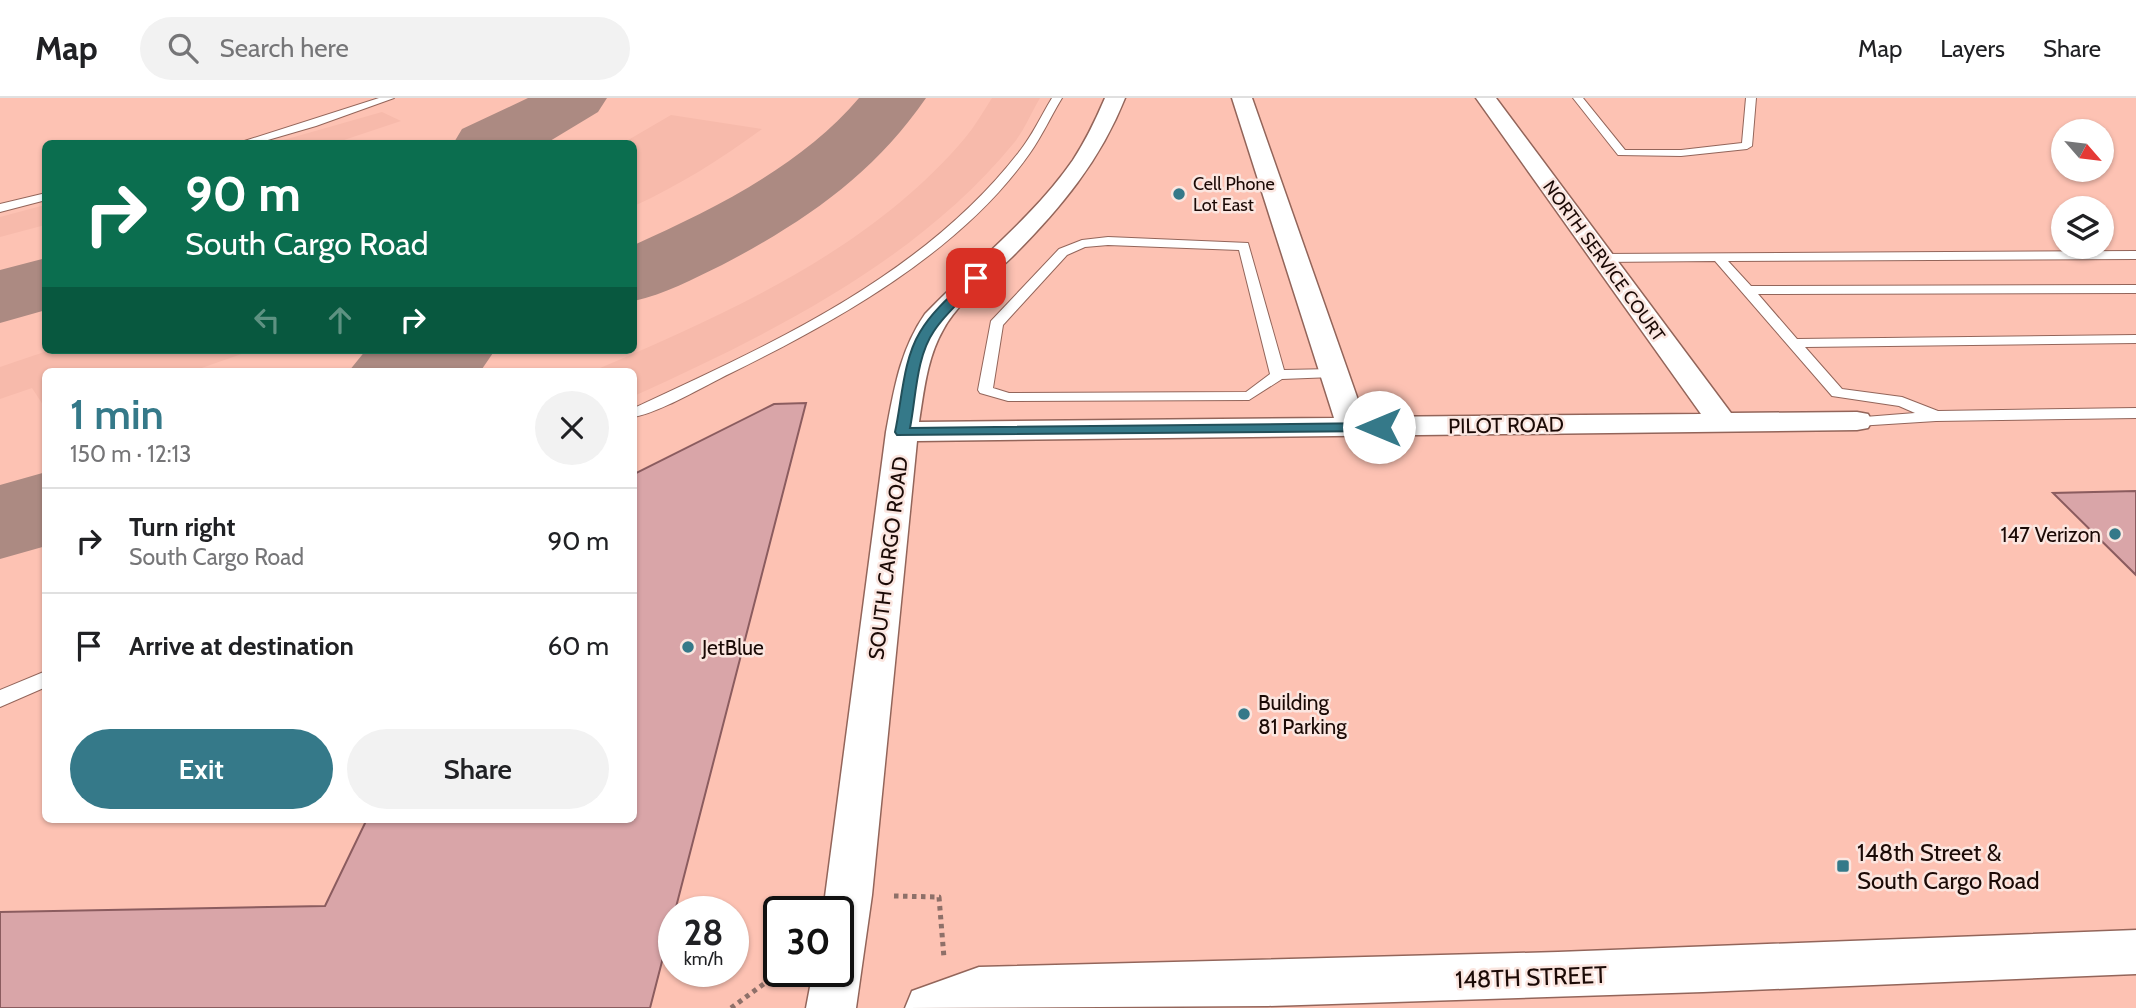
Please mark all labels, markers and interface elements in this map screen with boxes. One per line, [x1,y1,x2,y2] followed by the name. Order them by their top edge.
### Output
[140,17,630,80] search box
[35,28,98,68] text: Map
[164,29,202,67] icon: search
[220,32,349,64] text: Search here
[1858,34,1902,63] text: Map
[1940,34,2005,63] text: Layers
[2043,34,2101,63] text: Share
[2051,119,2114,182] north arrow
[2051,119,2114,259] map controls
[185,164,301,223] text: 90 m
[70,168,161,259] icon: right
[1193,173,1275,216] place label: Cell Phone Lot East
[1538,176,1670,346] street label: NORTH SERVICE COURT
[1171,186,1187,202] marker: Cell Phone Lot East
[2051,196,2114,259] button: layers
[185,224,429,263] text: South Cargo Road
[946,248,1006,308] pin
[957,259,995,297] icon: arrive
[248,301,286,339] icon: left
[321,301,359,339] icon: ahead
[394,301,432,339] icon: right
[70,388,164,440] text: 1 min
[1342,390,1416,464] position arrow
[535,391,609,465] button: close
[1448,411,1564,439] street label: PILOT ROAD
[70,440,191,468] text: 150 m · 12:13
[863,455,913,661] street label: SOUTH CARGO ROAD
[129,511,235,543] text: Turn right
[70,522,108,560] icon: right
[2000,522,2101,547] place label: 147 Verizon
[547,525,609,557] text: 90 m
[2107,526,2123,542] marker: 147 Verizon
[129,543,304,571] text: South Cargo Road
[70,627,108,665] icon: arrive
[129,630,354,662] text: Arrive at destination
[547,630,609,662] text: 60 m
[701,635,764,660] place label: JetBlue
[680,639,696,655] marker: JetBlue
[1258,690,1347,739] place label: Building 81 Parking
[1236,706,1252,722] marker: Building 81 Parking
[70,729,333,809] button: Exit
[347,729,609,809] button: Share
[1857,838,2040,895] place label: 148th Street & South Cargo Road
[1835,858,1851,874] marker: 148th Street & South Cargo Road
[763,896,854,987] speed limit sign: 30
[684,911,723,954] text: 28
[684,948,723,970] text: km/h
[1455,960,1608,994] street label: 148TH STREET

